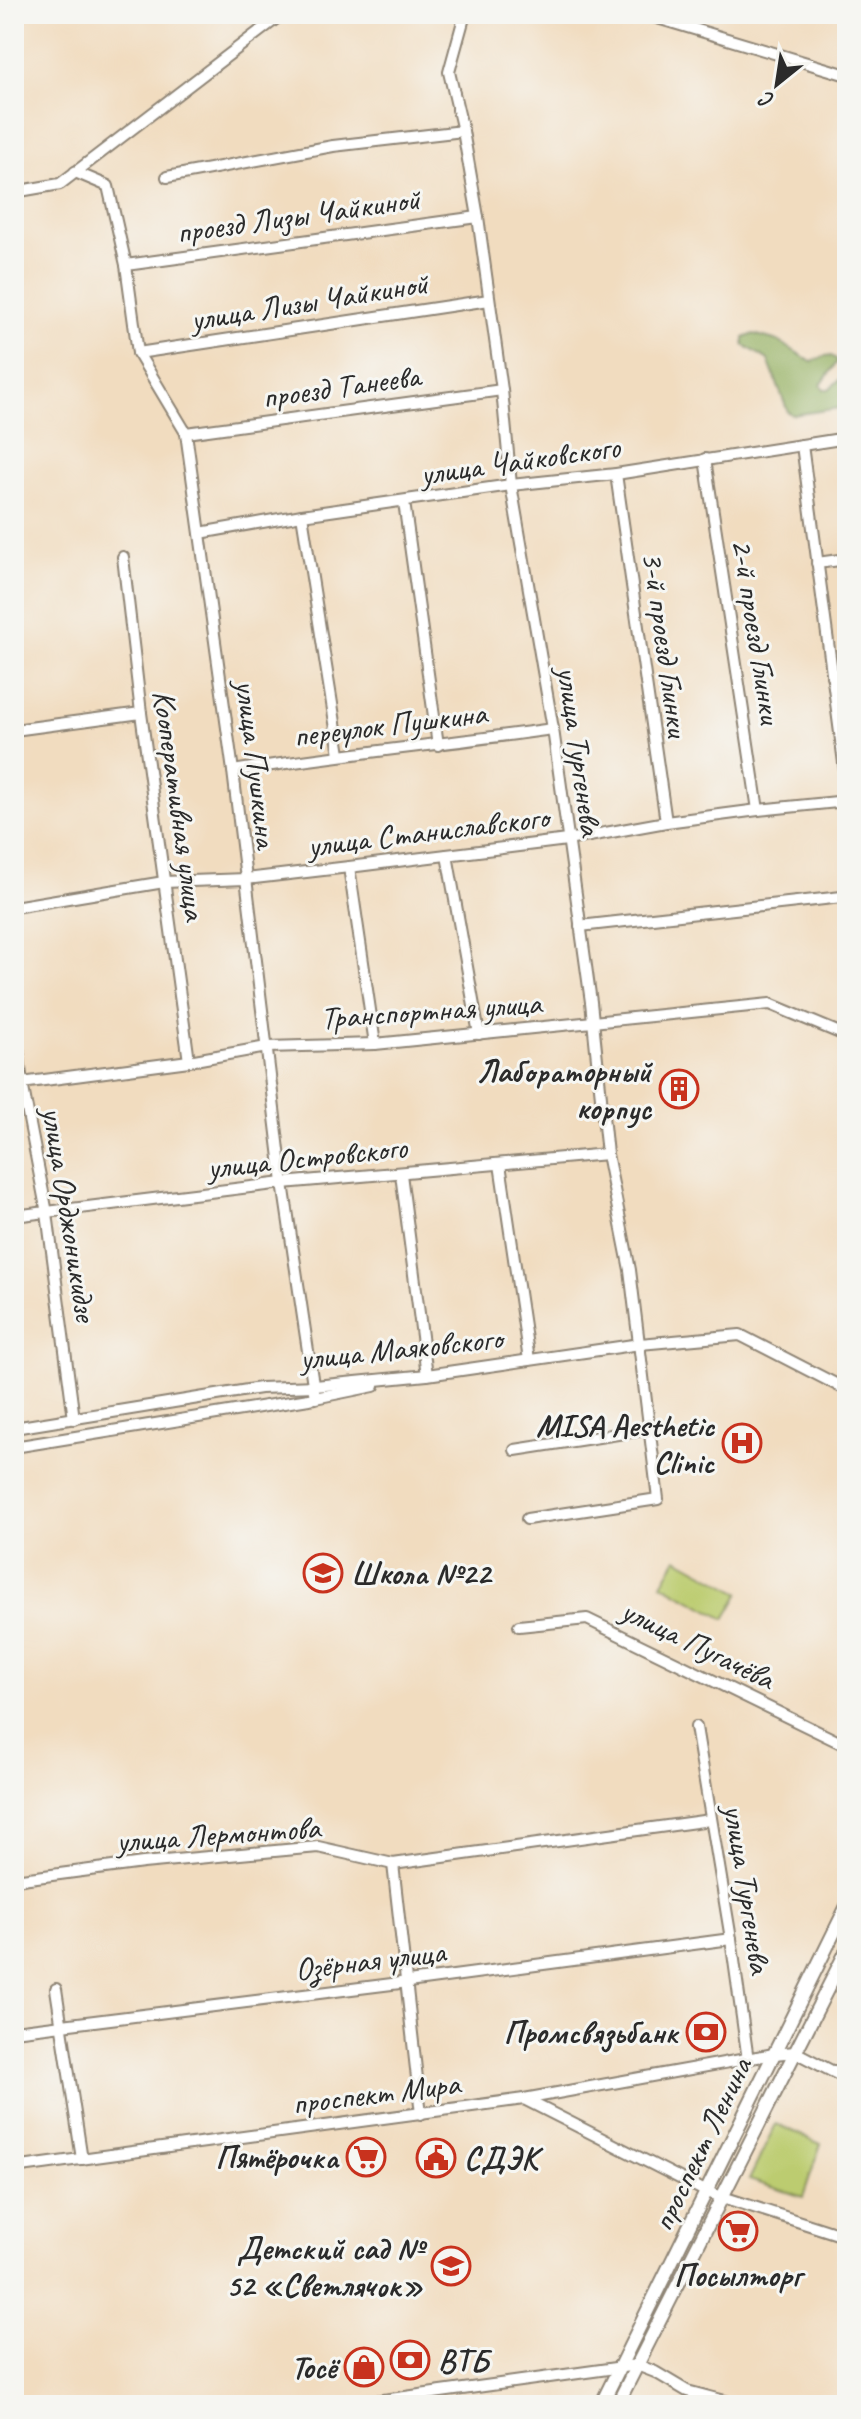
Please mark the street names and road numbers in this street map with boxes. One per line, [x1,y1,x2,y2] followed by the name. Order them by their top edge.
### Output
[174,178,424,253] street label: проезд Лизы Чайкиной
[186,262,432,341] street label: улица Лизы Чайкиной
[260,355,425,418] street label: проезд Танеева
[416,426,624,495] street label: улица Чайковского
[722,536,792,729] street label: 2-й проезд Глинки
[632,549,699,741] street label: 3-й проезд Глинки
[547,662,612,840] street label: улица Тургенева
[226,676,287,853] street label: улица Пушкина
[143,687,216,925] street label: Кооперативная улица
[291,692,491,757] street label: переулок Пушкина
[303,796,555,867] street label: улица Станиславского
[319,982,545,1039] street label: Транспортная улица
[32,1102,107,1327] street label: улица Орджоникидзе
[203,1126,411,1189] street label: улица Островского
[296,1317,508,1380] street label: улица Маяковского
[613,1589,783,1700] street label: улица Пугачёва
[714,1800,781,1978] street label: улица Тургенева
[113,1807,323,1862] street label: улица Лермонтова
[293,1931,450,1990] street label: Озёрная улица
[642,2049,762,2238] street label: проспект Ленина
[290,2063,464,2124] street label: проспект Мира

